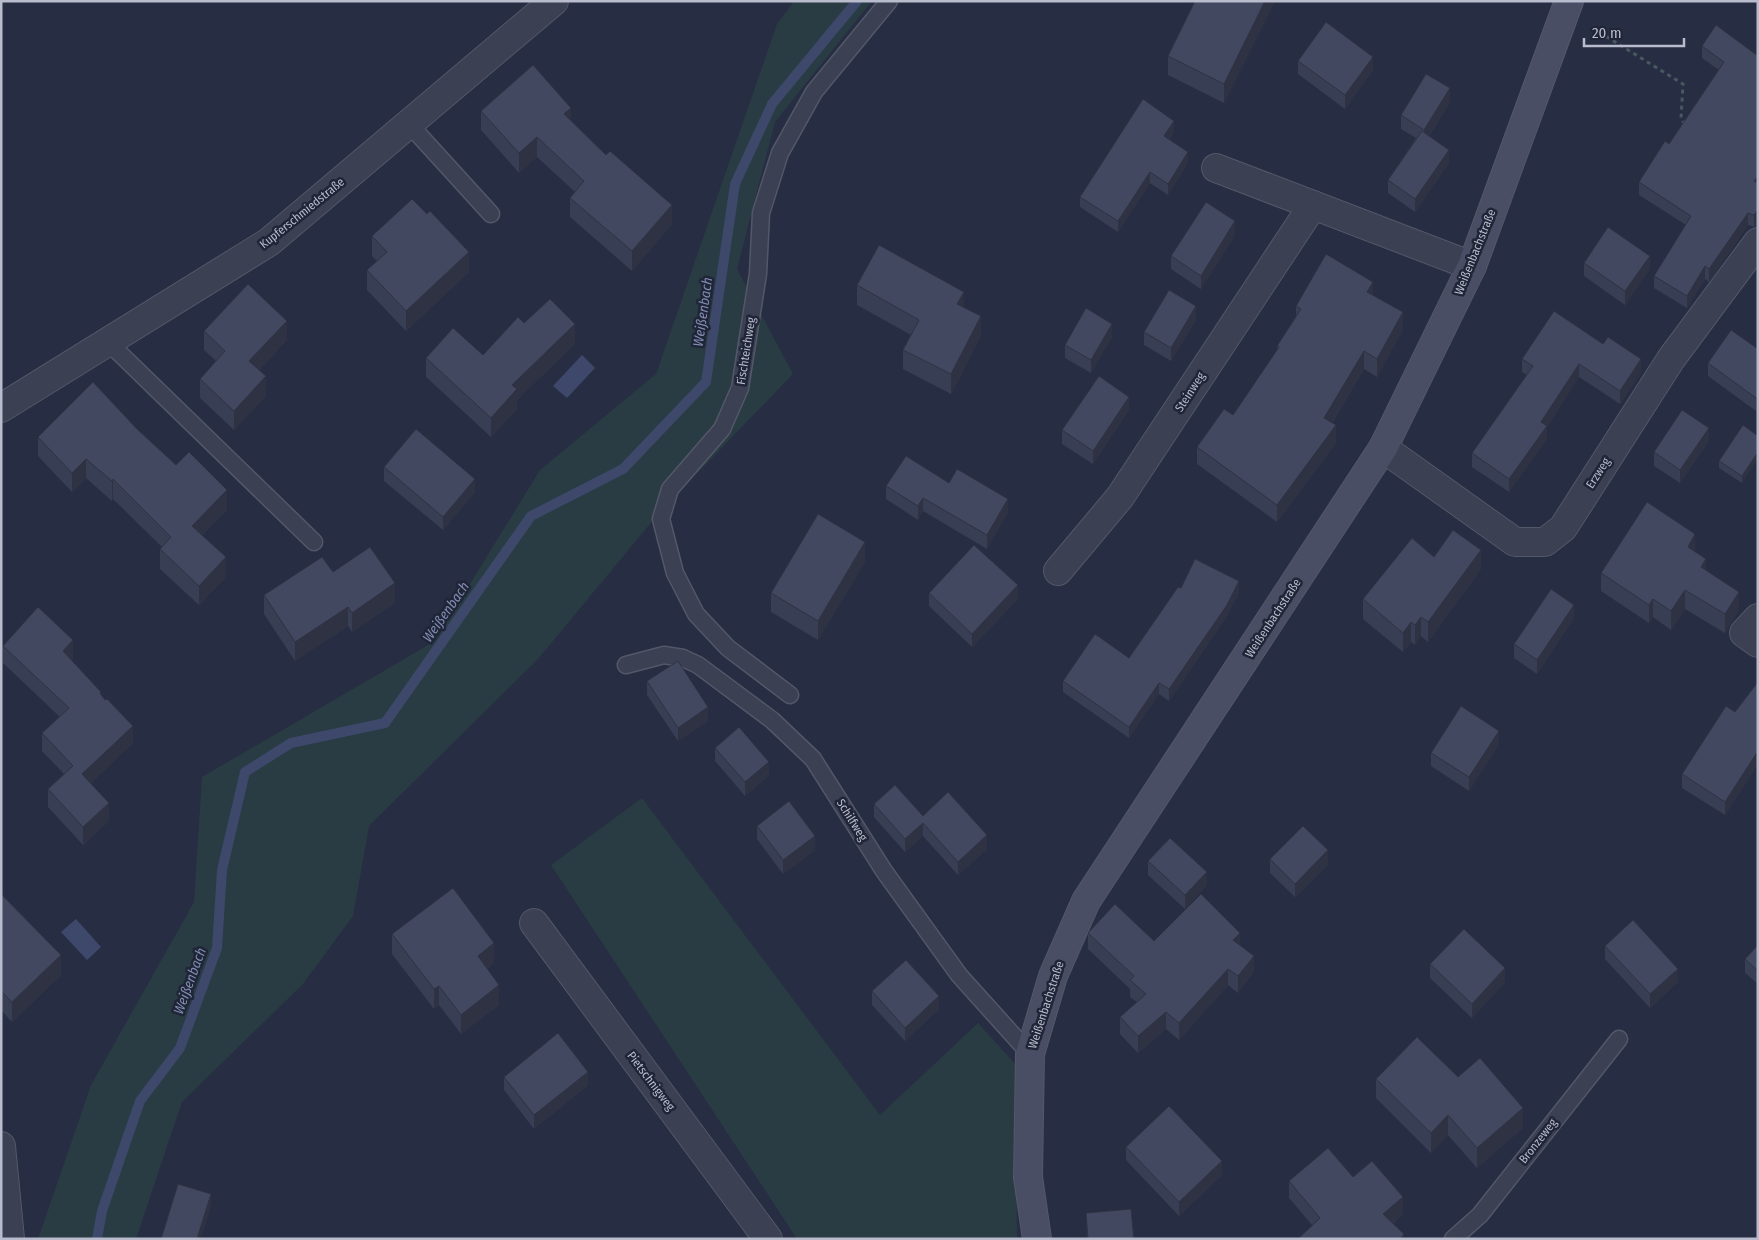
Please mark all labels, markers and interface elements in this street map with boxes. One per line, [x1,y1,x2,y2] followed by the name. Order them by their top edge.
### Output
[1584,15,1684,47] scale bar
[1592,24,1622,42] text: 20 m
[257,175,347,251] street label: Kupferschmiedstraße
[1451,207,1499,297] street label: Weißenbachstraße
[690,276,716,348] water label: Weißenbach
[734,316,758,386] street label: Fischteichweg
[1172,369,1208,414] street label: Steinweg
[1583,455,1613,491] street label: Erzweg
[1242,576,1304,660] street label: Weißenbachstraße
[419,579,473,645] water label: Weißenbach
[834,796,870,844] street label: Schilfweg
[170,945,210,1017] water label: Weißenbach
[1025,959,1067,1051] street label: Weißenbachstraße
[624,1049,678,1114] street label: Pietschnigweg
[1516,1116,1560,1166] street label: Bronzeweg

